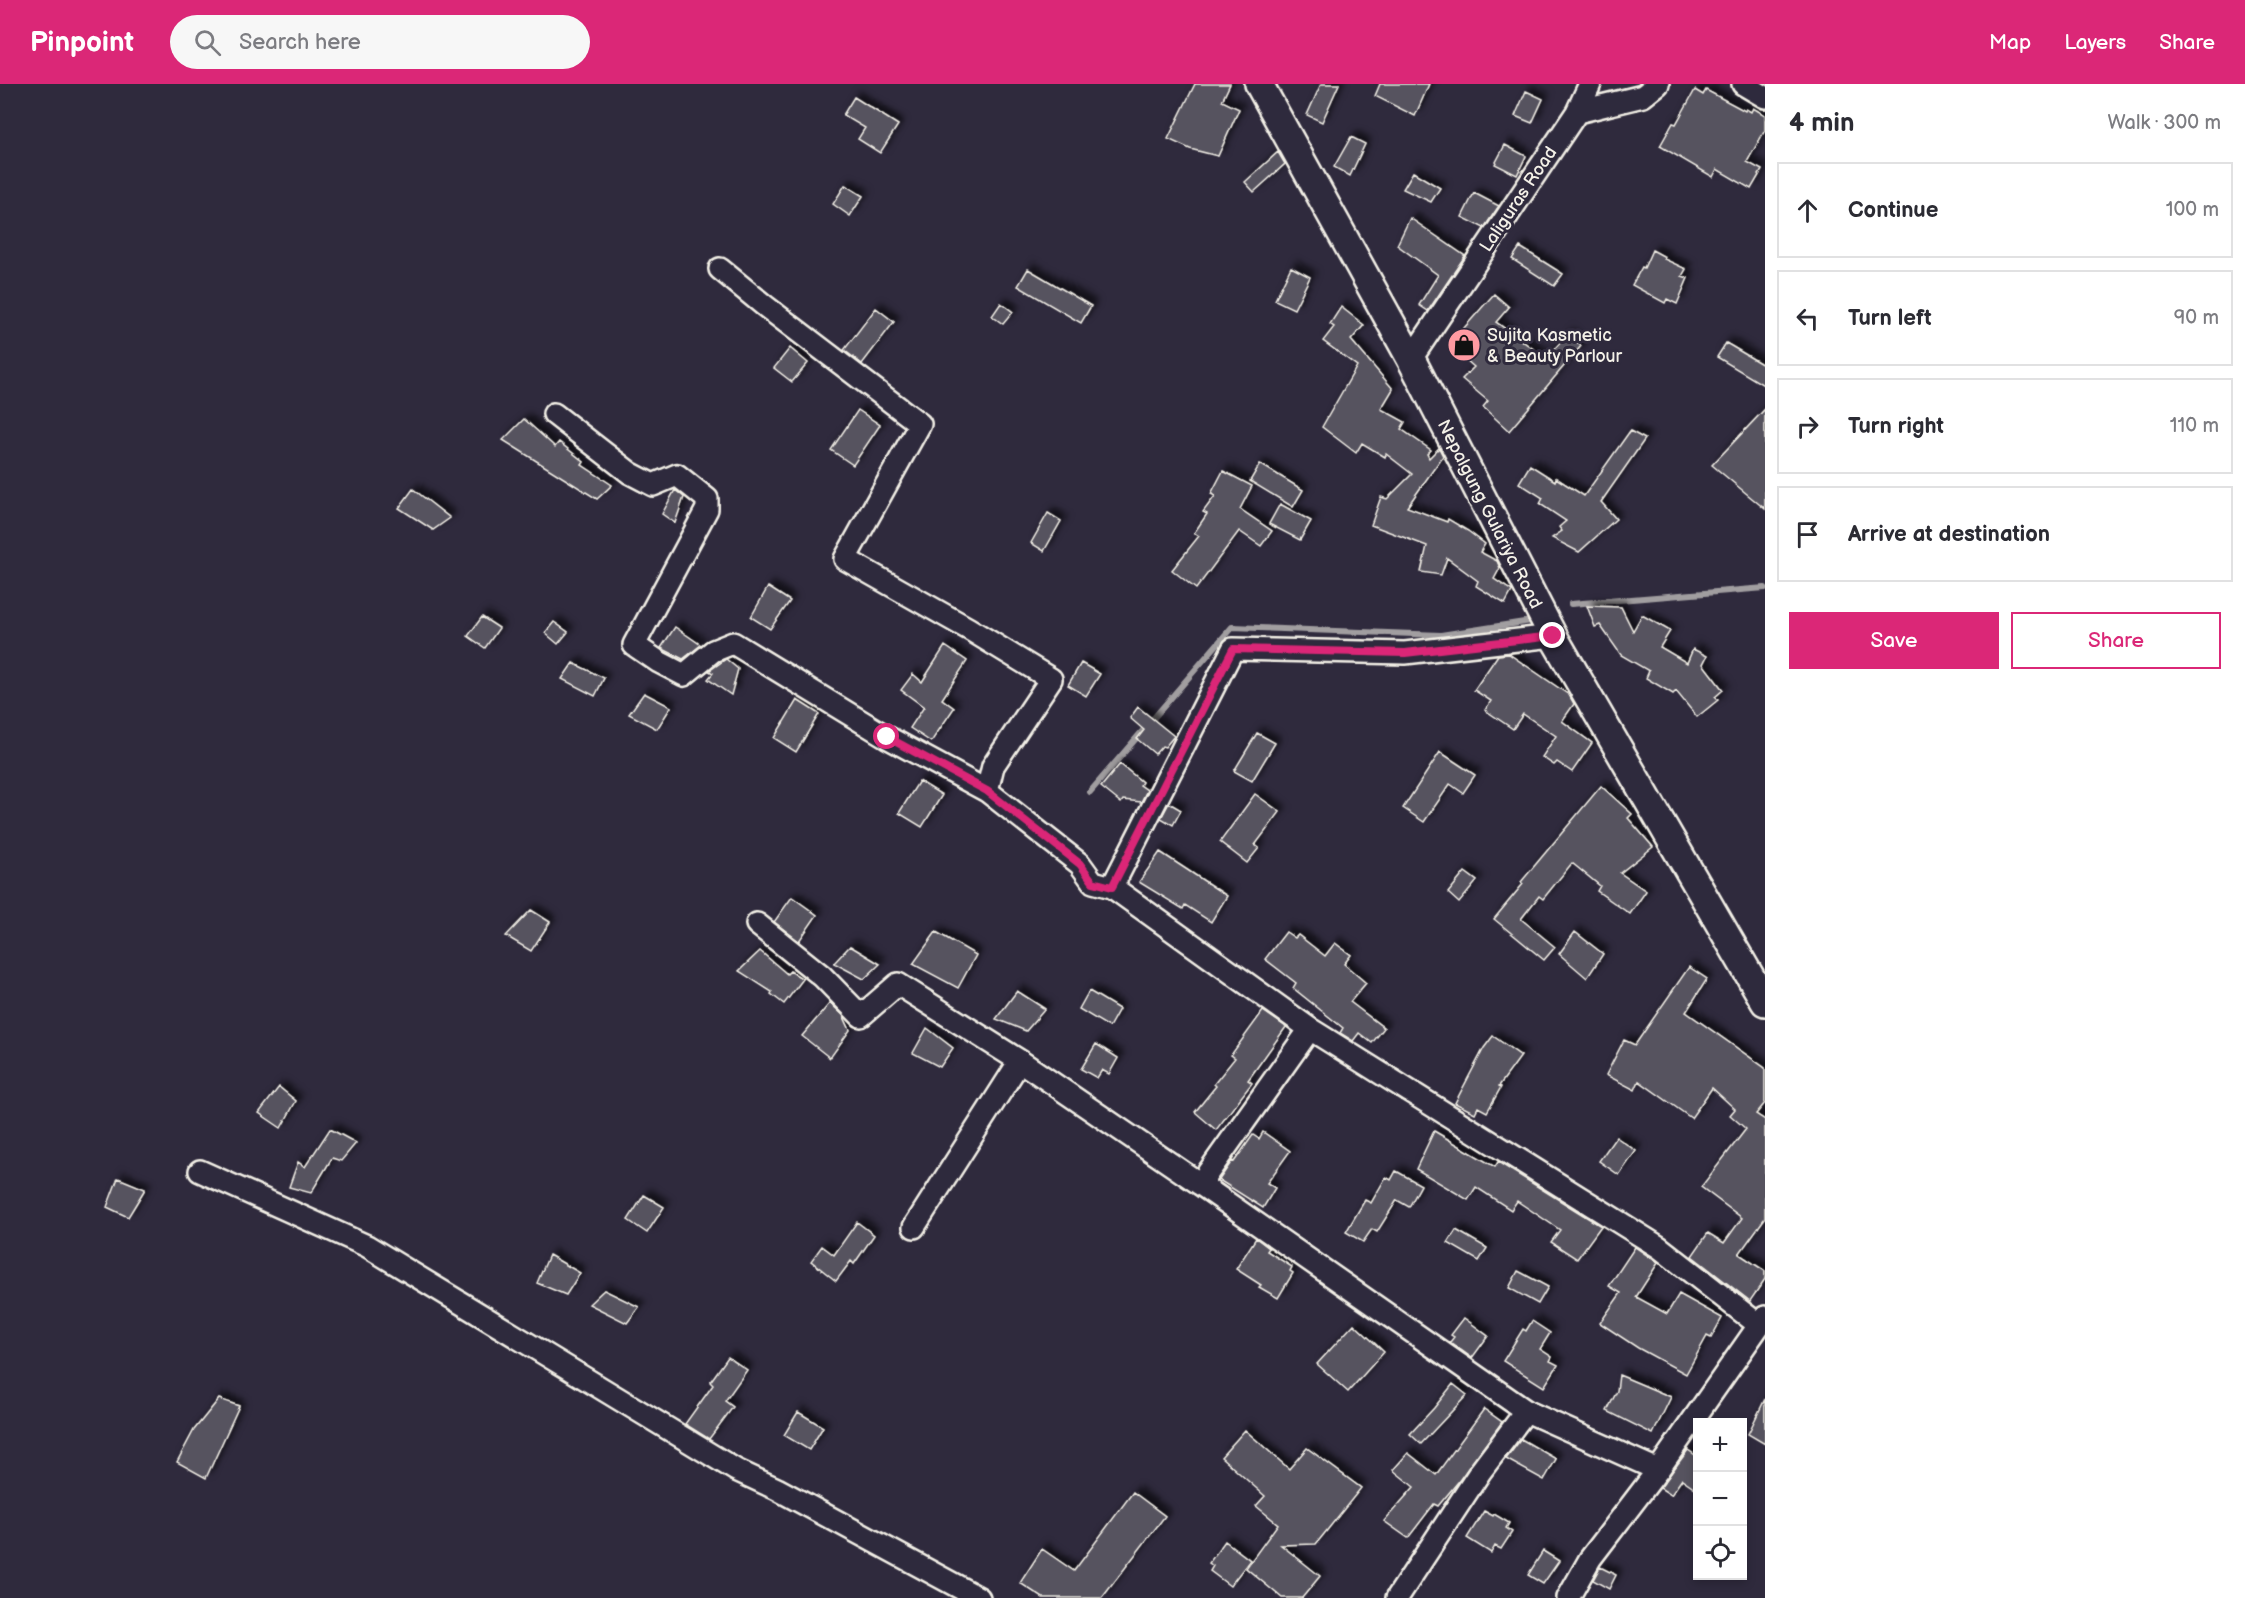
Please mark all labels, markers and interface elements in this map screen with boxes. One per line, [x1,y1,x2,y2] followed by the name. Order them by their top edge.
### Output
[170,15,590,69] search box
[30,26,134,59] text: Pinpoint
[191,26,224,59] icon: search
[239,29,361,56] text: Search here
[1989,30,2031,55] text: Map
[2064,30,2126,55] text: Layers
[2159,30,2215,55] text: Share
[1789,108,1854,139] text: 4 min
[2108,111,2221,135] text: Walk · 300 m
[1476,143,1561,256] street label: Laliguras Road
[1791,194,1824,227] icon: ahead
[1848,197,1938,224] text: Continue
[2166,198,2219,222] text: 100 m
[1791,302,1824,335] icon: left
[1848,305,1932,332] text: Turn left
[2174,306,2219,330] text: 90 m
[1487,325,1623,367] place label: Sujita Kasmetic & Beauty Parlour
[1446,327,1482,363] shop icon: Sujita Kasmetic & Beauty Parlour
[1791,410,1824,443] icon: right
[1848,413,1944,440] text: Turn right
[2170,414,2219,438] text: 110 m
[1433,416,1546,612] street label: Nepalgung Gulariya Road
[1791,518,1824,551] icon: arrive
[1848,521,2050,548] text: Arrive at destination
[1789,612,1999,669] button: Save
[2011,612,2221,669] button: Share
[1539,622,1565,648] route end
[873,723,899,749] route start
[1693,1418,1747,1580] map controls
[1693,1418,1747,1472] button: +
[1693,1472,1747,1526] button: −
[1693,1526,1747,1580] button: locate

